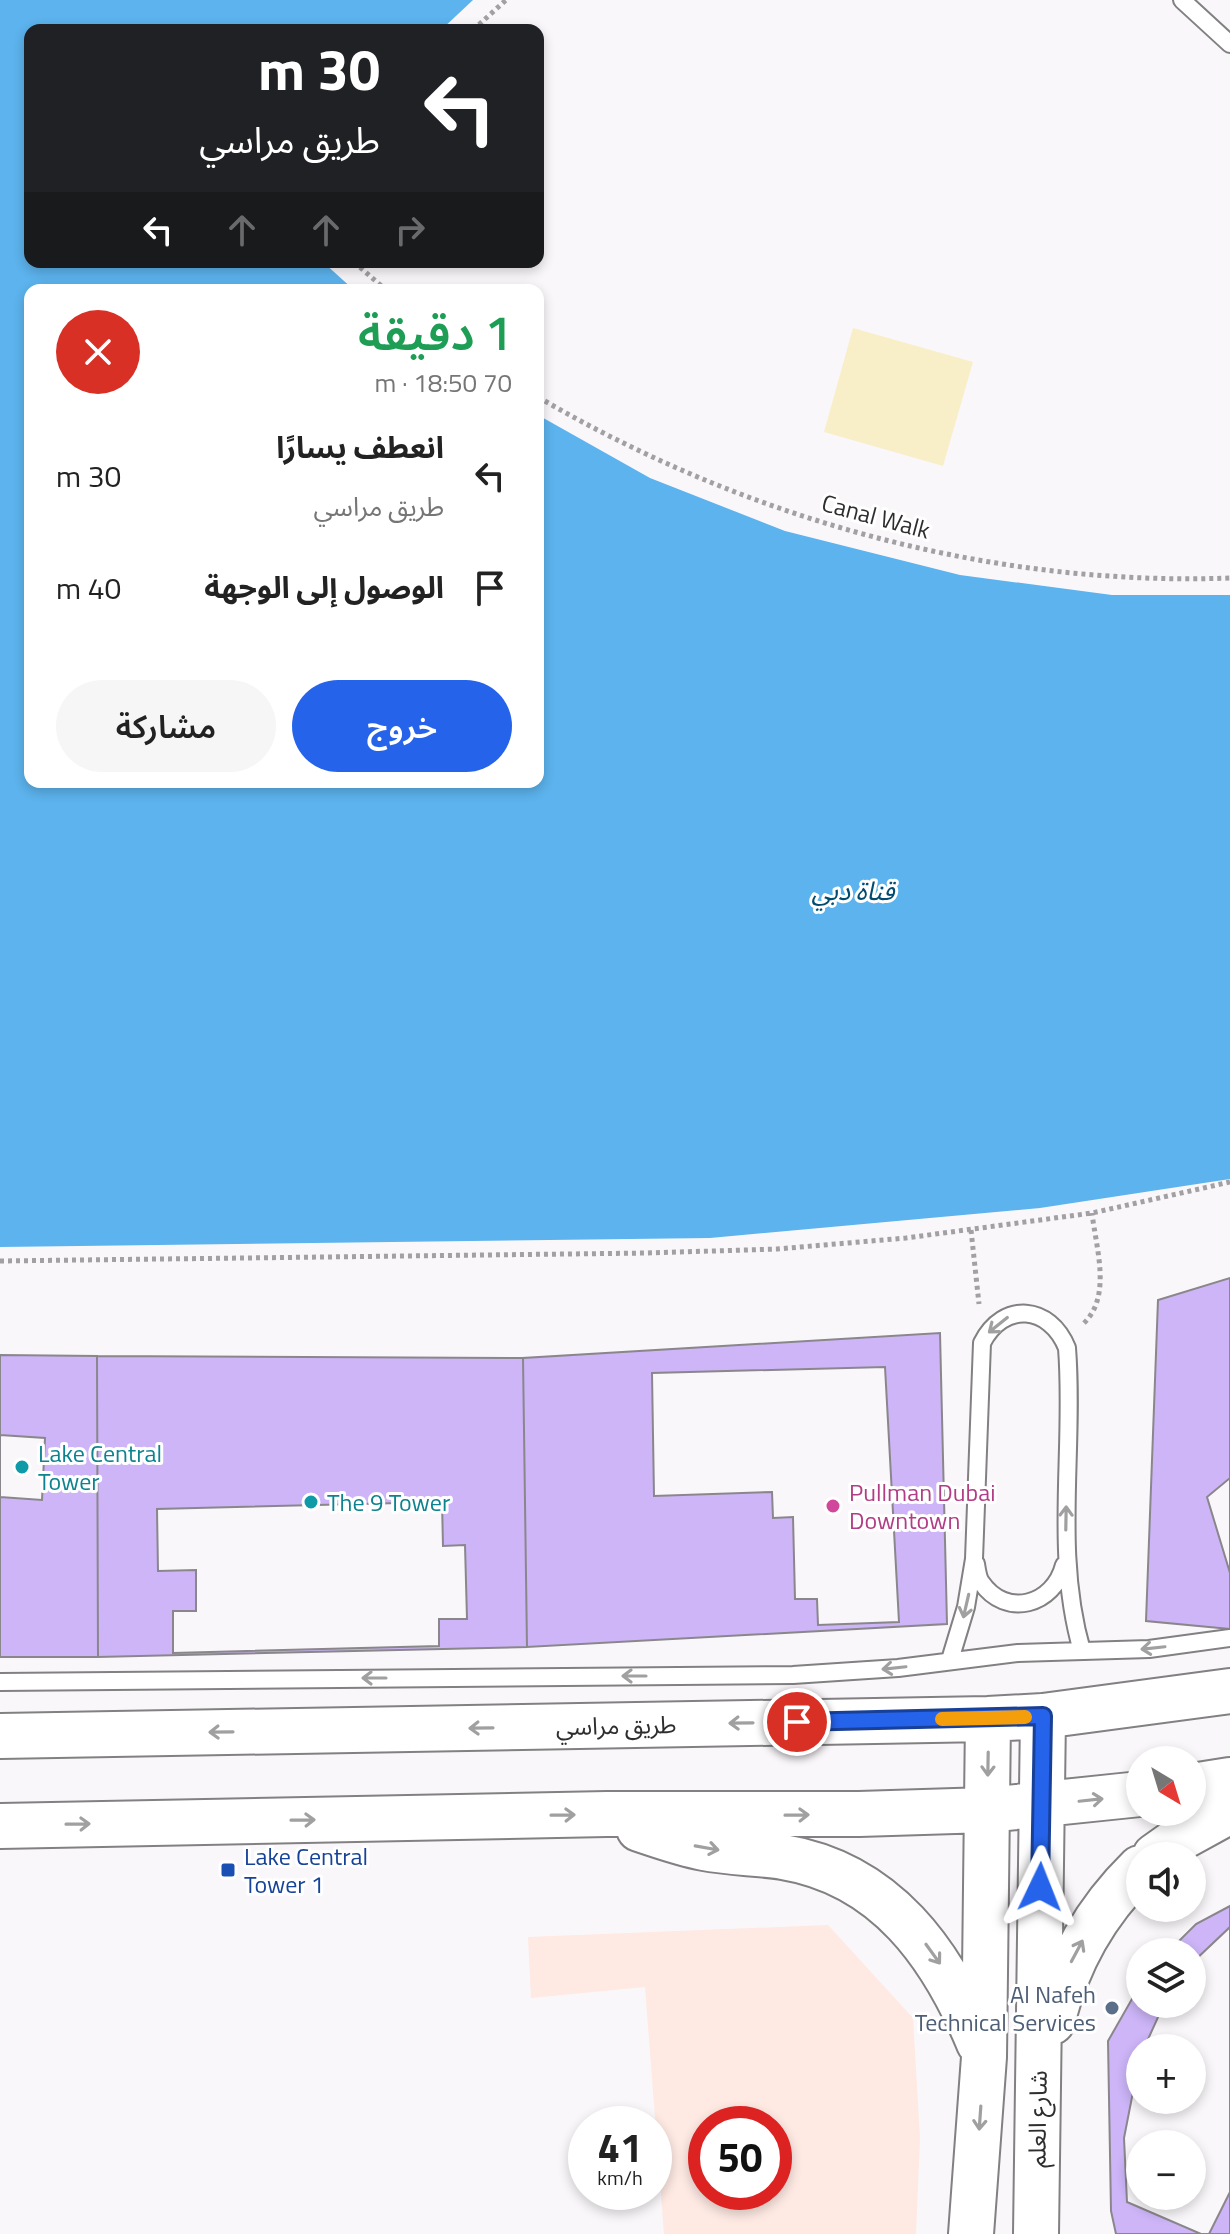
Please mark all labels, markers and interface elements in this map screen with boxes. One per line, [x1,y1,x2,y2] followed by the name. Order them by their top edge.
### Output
[258,27,380,112] text: 30 m
[408,56,512,160] icon: left
[199,112,380,167] text: طريق مراسي
[136,208,180,252] icon: left
[220,208,264,252] icon: ahead
[304,208,348,252] icon: ahead
[388,208,432,252] icon: right
[358,296,512,369] text: 1 دقيقة
[56,310,140,394] button: close
[374,363,512,402] text: 70 m · 18:50
[276,424,444,470] text: انعطف يسارًا
[56,453,121,499] text: 30 m
[468,454,512,498] icon: left
[818,484,935,548] street label: Canal Walk
[313,487,444,526] text: طريق مراسي
[204,564,444,610] text: الوصول إلى الوجهة
[56,565,121,611] text: 40 m
[468,566,512,610] icon: arrive
[56,680,276,772] button: مشاركة
[292,680,512,772] button: خروج
[812,871,896,911] water label: قناة دبي
[987,1316,1008,1334] one-way arrow
[38,1435,162,1499] place label: Lake Central Tower
[13,1458,31,1476] marker: Lake Central Tower
[849,1474,995,1538] place label: Pullman Dubai Downtown
[327,1484,450,1520] place label: The 9 Tower
[302,1493,320,1511] marker: The 9 Tower
[824,1497,842,1515] marker: Pullman Dubai Downtown
[1058,1505,1074,1532] one-way arrow
[958,1592,973,1618] one-way arrow
[1140,1641,1167,1656] one-way arrow
[881,1661,908,1676] one-way arrow
[621,1668,648,1684] one-way arrow
[361,1671,388,1686] one-way arrow
[763,1688,831,1756] pin
[775,1700,819,1744] icon: arrive
[555,1706,677,1746] street label: طريق مراسي
[728,1715,755,1731] one-way arrow
[468,1720,495,1735] one-way arrow
[208,1724,235,1740] one-way arrow
[1126,1746,1206,1826] north arrow
[1126,1746,1206,2210] map controls
[980,1750,995,1777] one-way arrow
[1077,1792,1104,1807] one-way arrow
[549,1807,576,1823] one-way arrow
[783,1807,810,1823] one-way arrow
[289,1813,316,1828] one-way arrow
[64,1817,91,1832] one-way arrow
[244,1838,368,1902] place label: Lake Central Tower 1
[694,1841,719,1856] one-way arrow
[1126,1842,1206,1922] button: sound
[998,1845,1082,1929] position arrow
[219,1861,237,1879] marker: Lake Central Tower 1
[1126,1938,1206,2018] button: layers
[1070,1939,1086,1963] one-way arrow
[925,1943,941,1965] one-way arrow
[915,1976,1096,2040] place label: Al Nafeh Technical Services
[1103,1999,1121,2017] marker: Al Nafeh Technical Services
[1126,2034,1206,2114] button: +
[1018,2070,1056,2168] street label: شارع العلم
[972,2104,987,2131] one-way arrow
[688,2106,792,2210] speed limit sign: 50
[598,2117,642,2178] text: 41
[1126,2130,1206,2210] button: −
[597,2162,643,2193] text: km/h

